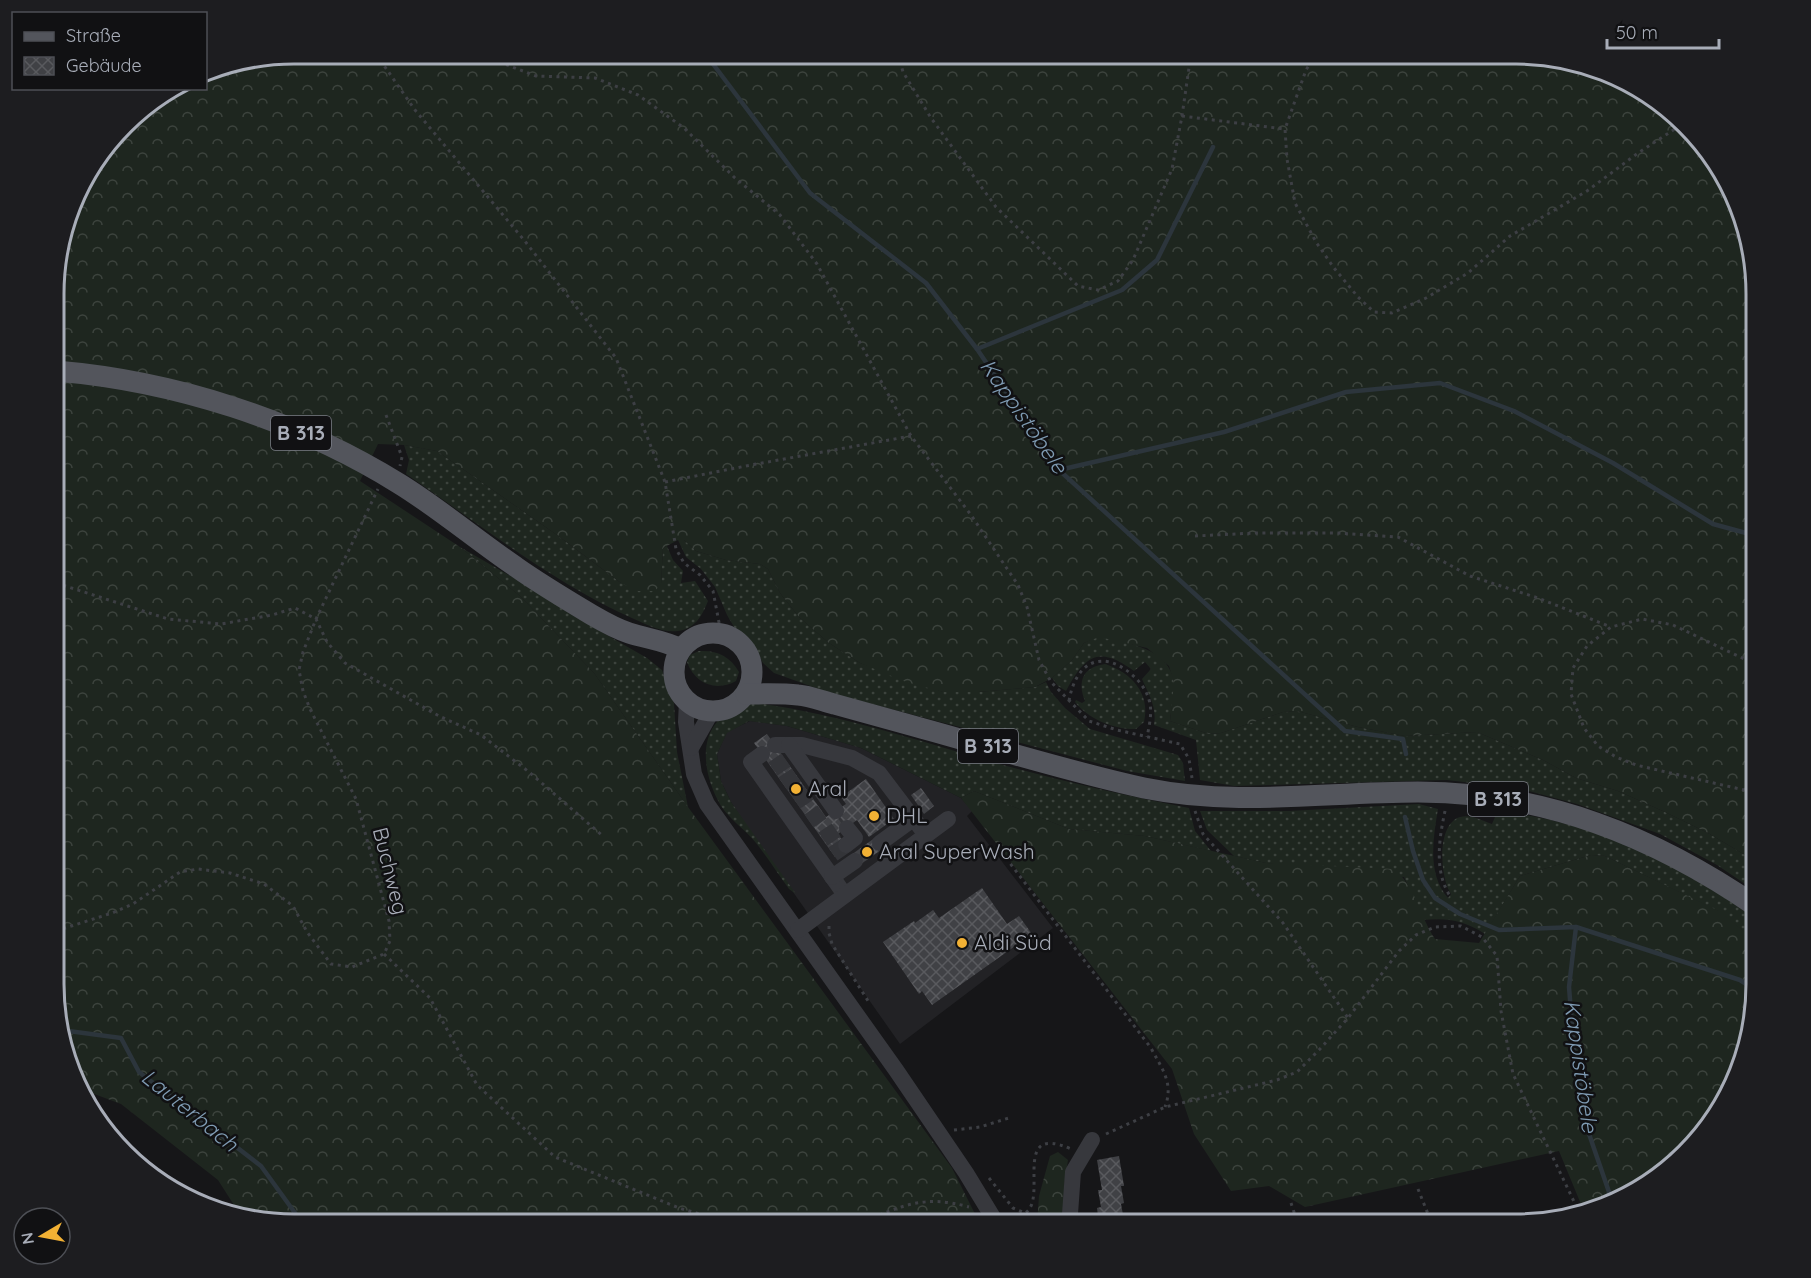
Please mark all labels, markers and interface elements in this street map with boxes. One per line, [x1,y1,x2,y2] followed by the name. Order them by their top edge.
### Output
[12,12,207,90] legend
[1607,12,1720,50] scale bar
[1616,21,1658,44] text: 50 m
[66,24,121,47] text: Straße
[66,54,142,77] text: Gebäude
[974,353,1075,480] water label: Kappistöbele
[271,416,331,450] road number: B 313
[958,729,1018,763] road number: B 313
[808,775,847,801] place label: Aral
[789,782,803,796] marker: Aral
[1468,782,1528,816] road number: B 313
[886,802,927,828] place label: DHL
[867,809,881,823] marker: DHL
[368,824,414,917] street label: Buchweg
[879,838,1035,864] place label: Aral SuperWash
[860,845,874,859] marker: Aral SuperWash
[974,929,1052,955] place label: Aldi Süd
[955,936,969,950] marker: Aldi Süd
[1558,998,1604,1136] water label: Kappistöbele
[136,1063,244,1158] water label: Lauterbach
[12,1206,72,1266] north arrow
[16,1231,38,1246] text: N

